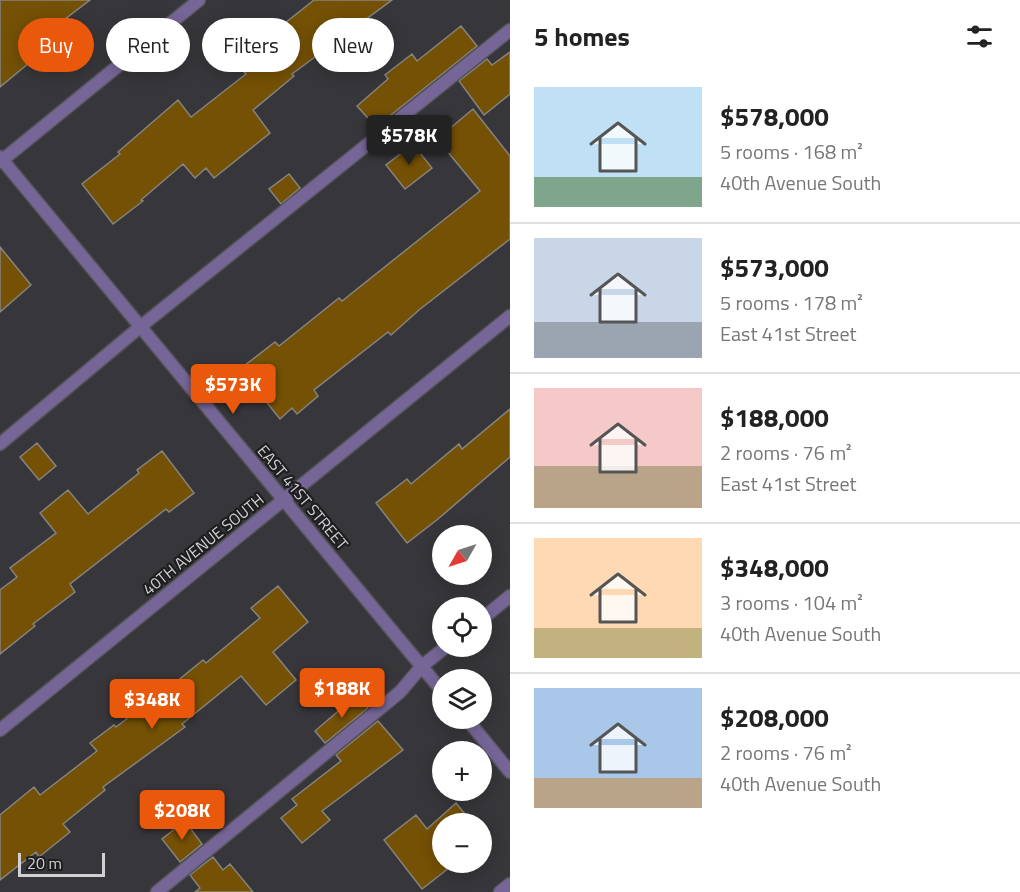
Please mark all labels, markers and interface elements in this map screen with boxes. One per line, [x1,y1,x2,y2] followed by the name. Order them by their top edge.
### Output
[534,17,630,56] text: 5 homes
[18,18,94,72] chip: Buy
[106,18,190,72] chip: Rent
[202,18,300,72] chip: Filters
[312,18,394,72] chip: New
[963,20,996,53] icon: filters
[720,97,829,136] text: $578,000
[582,111,654,183] icon: home
[367,115,451,166] pin: $578K
[381,119,437,150] text: $578K
[720,136,863,167] text: 5 rooms · 168 m²
[720,167,881,198] text: 40th Avenue South
[720,248,829,287] text: $573,000
[582,262,654,334] icon: home
[720,287,863,318] text: 5 rooms · 178 m²
[720,318,856,349] text: East 41st Street
[191,364,275,415] pin: $573K
[205,368,261,399] text: $573K
[720,398,829,437] text: $188,000
[582,412,654,484] icon: home
[720,437,852,468] text: 2 rooms · 76 m²
[252,439,354,555] street label: EAST 41ST STREET
[720,468,856,499] text: East 41st Street
[137,487,269,601] street label: 40TH AVENUE SOUTH
[432,525,492,585] north arrow
[432,525,492,873] map controls
[720,548,829,587] text: $348,000
[582,562,654,634] icon: home
[720,587,863,618] text: 3 rooms · 104 m²
[432,597,492,657] button: locate
[720,618,881,649] text: 40th Avenue South
[300,668,384,719] pin: $188K
[432,669,492,729] button: layers
[314,672,370,703] text: $188K
[110,679,194,730] pin: $348K
[124,683,180,714] text: $348K
[720,698,829,737] text: $208,000
[582,712,654,784] icon: home
[720,737,852,768] text: 2 rooms · 76 m²
[432,741,492,801] button: +
[720,768,881,799] text: 40th Avenue South
[140,790,224,841] pin: $208K
[154,794,210,825] text: $208K
[432,813,492,873] button: −
[18,850,105,878] scale bar
[27,851,62,875] text: 20 m

